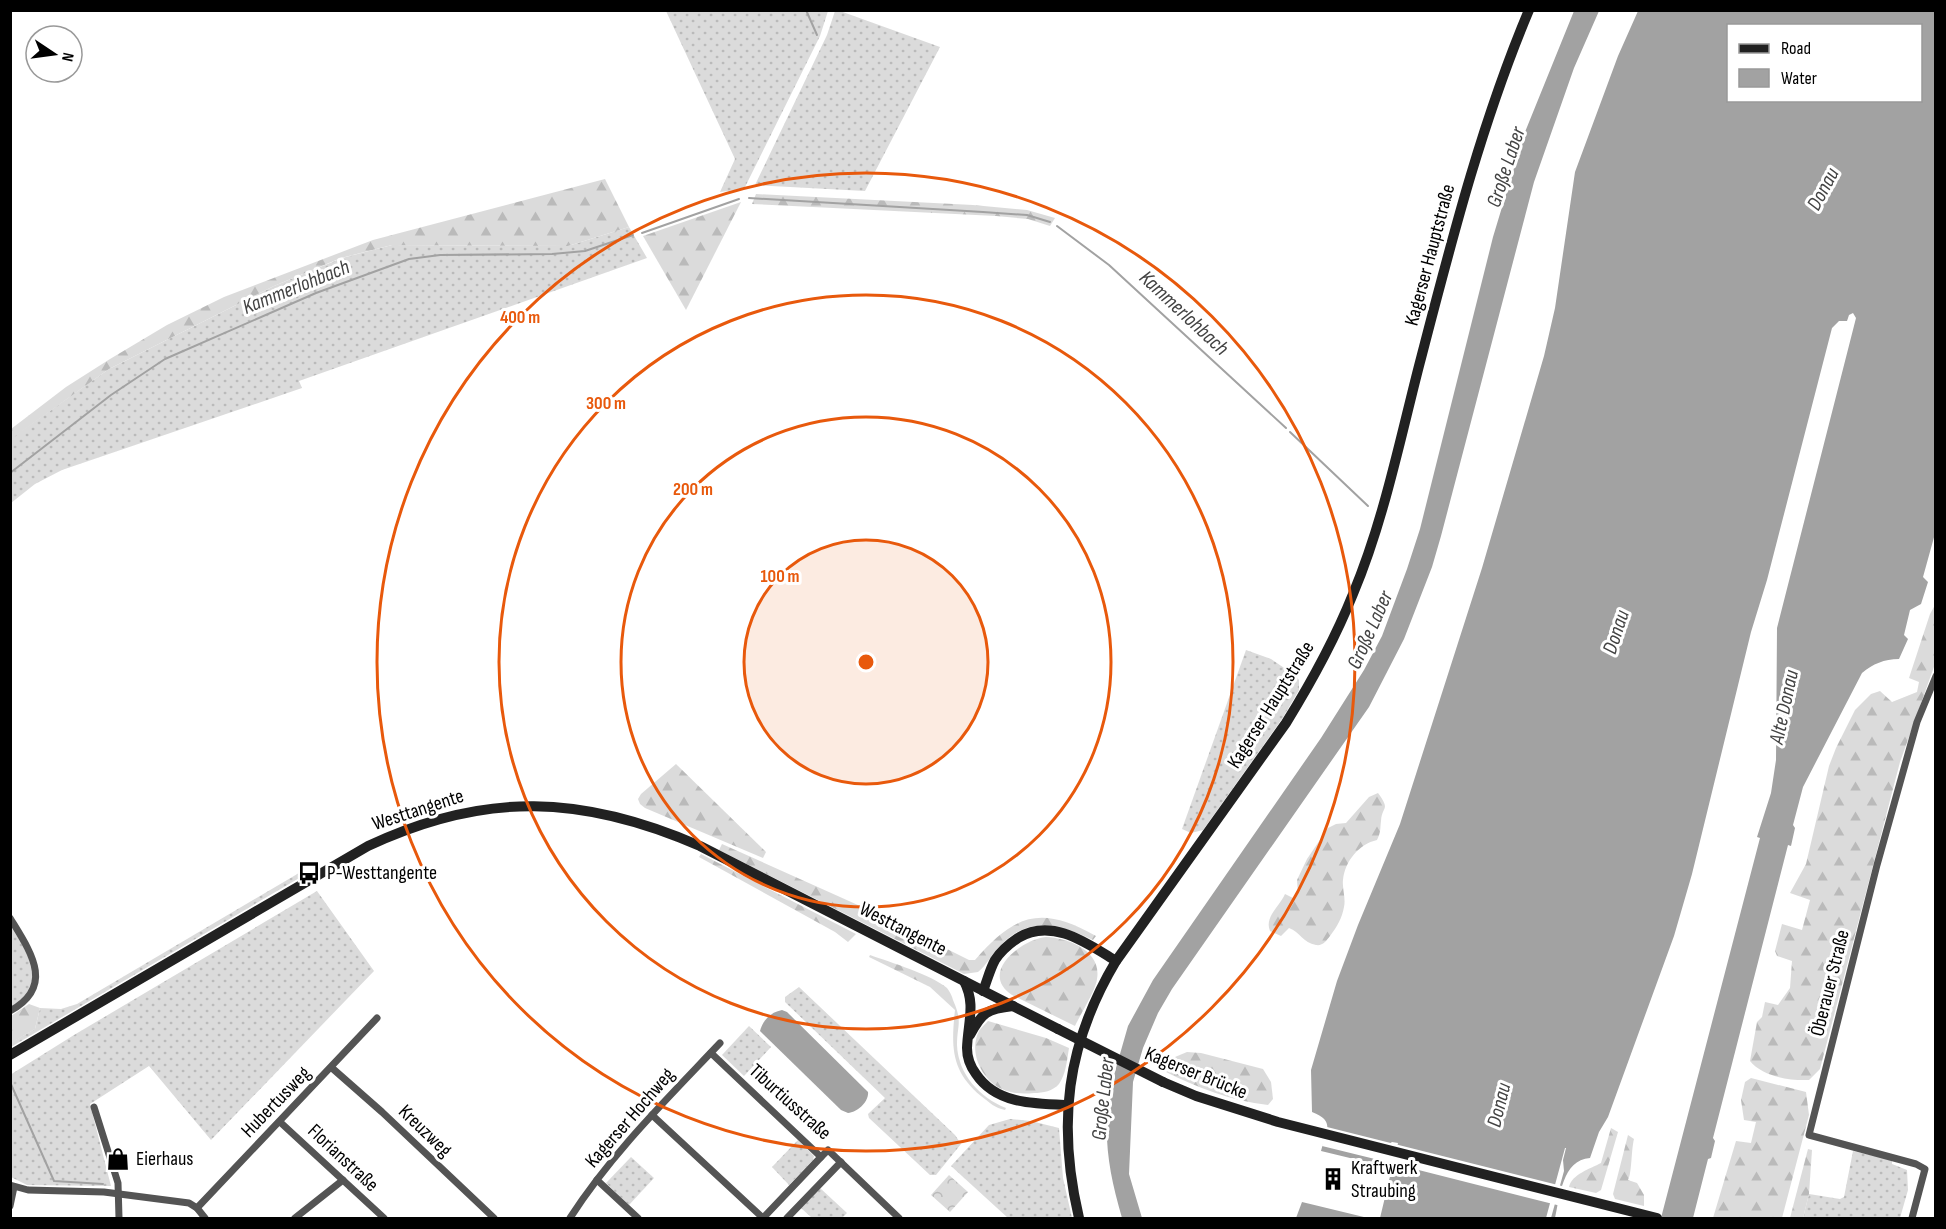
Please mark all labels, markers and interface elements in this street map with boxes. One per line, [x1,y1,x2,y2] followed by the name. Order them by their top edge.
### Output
[24,24,84,84] north arrow
[1727,24,1922,102] legend
[1781,38,1811,59] text: Road
[57,51,77,63] text: N
[1781,68,1817,89] text: Water
[1481,123,1531,210] water label: Große Laber
[1802,163,1845,215] water label: Donau
[1400,182,1460,328] street label: Kagerser Hauptstraße
[239,254,353,320] water label: Kammerlohbach
[1134,265,1234,361] water label: Kammerlohbach
[500,307,540,328] text: 400 m
[586,393,626,414] text: 300 m
[673,479,713,500] text: 200 m
[761,566,800,587] text: 100 m
[1342,586,1399,673] water label: Große Laber
[1597,607,1635,657] water label: Donau
[1222,637,1320,773] street label: Kagerser Hauptstraße
[856,652,876,672] centre of rings
[1764,667,1804,747] water label: Alte Donau
[369,784,467,836] street label: Westtangente
[296,860,322,886] bus stop icon: P-Westtangente
[327,861,437,885] place label: P-Westtangente
[855,897,951,961] street label: Westtangente
[1805,927,1855,1039] street label: Öberauer Straße
[1141,1042,1251,1104] street label: Kagerser Brücke
[1086,1055,1120,1142] water label: Große Laber
[744,1059,836,1145] street label: Tiburtiusstraße
[236,1061,316,1143] street label: Hubertusweg
[580,1063,680,1173] street label: Kagerser Hochweg
[1481,1080,1517,1130] water label: Donau
[393,1100,457,1162] street label: Kreuzweg
[303,1119,383,1197] street label: Florianstraße
[105,1146,131,1172] shop icon: Eierhaus
[136,1147,194,1171] place label: Eierhaus
[1351,1156,1418,1203] place label: Kraftwerk Straubing
[1320,1166,1346,1192] building icon: Kraftwerk Straubing

